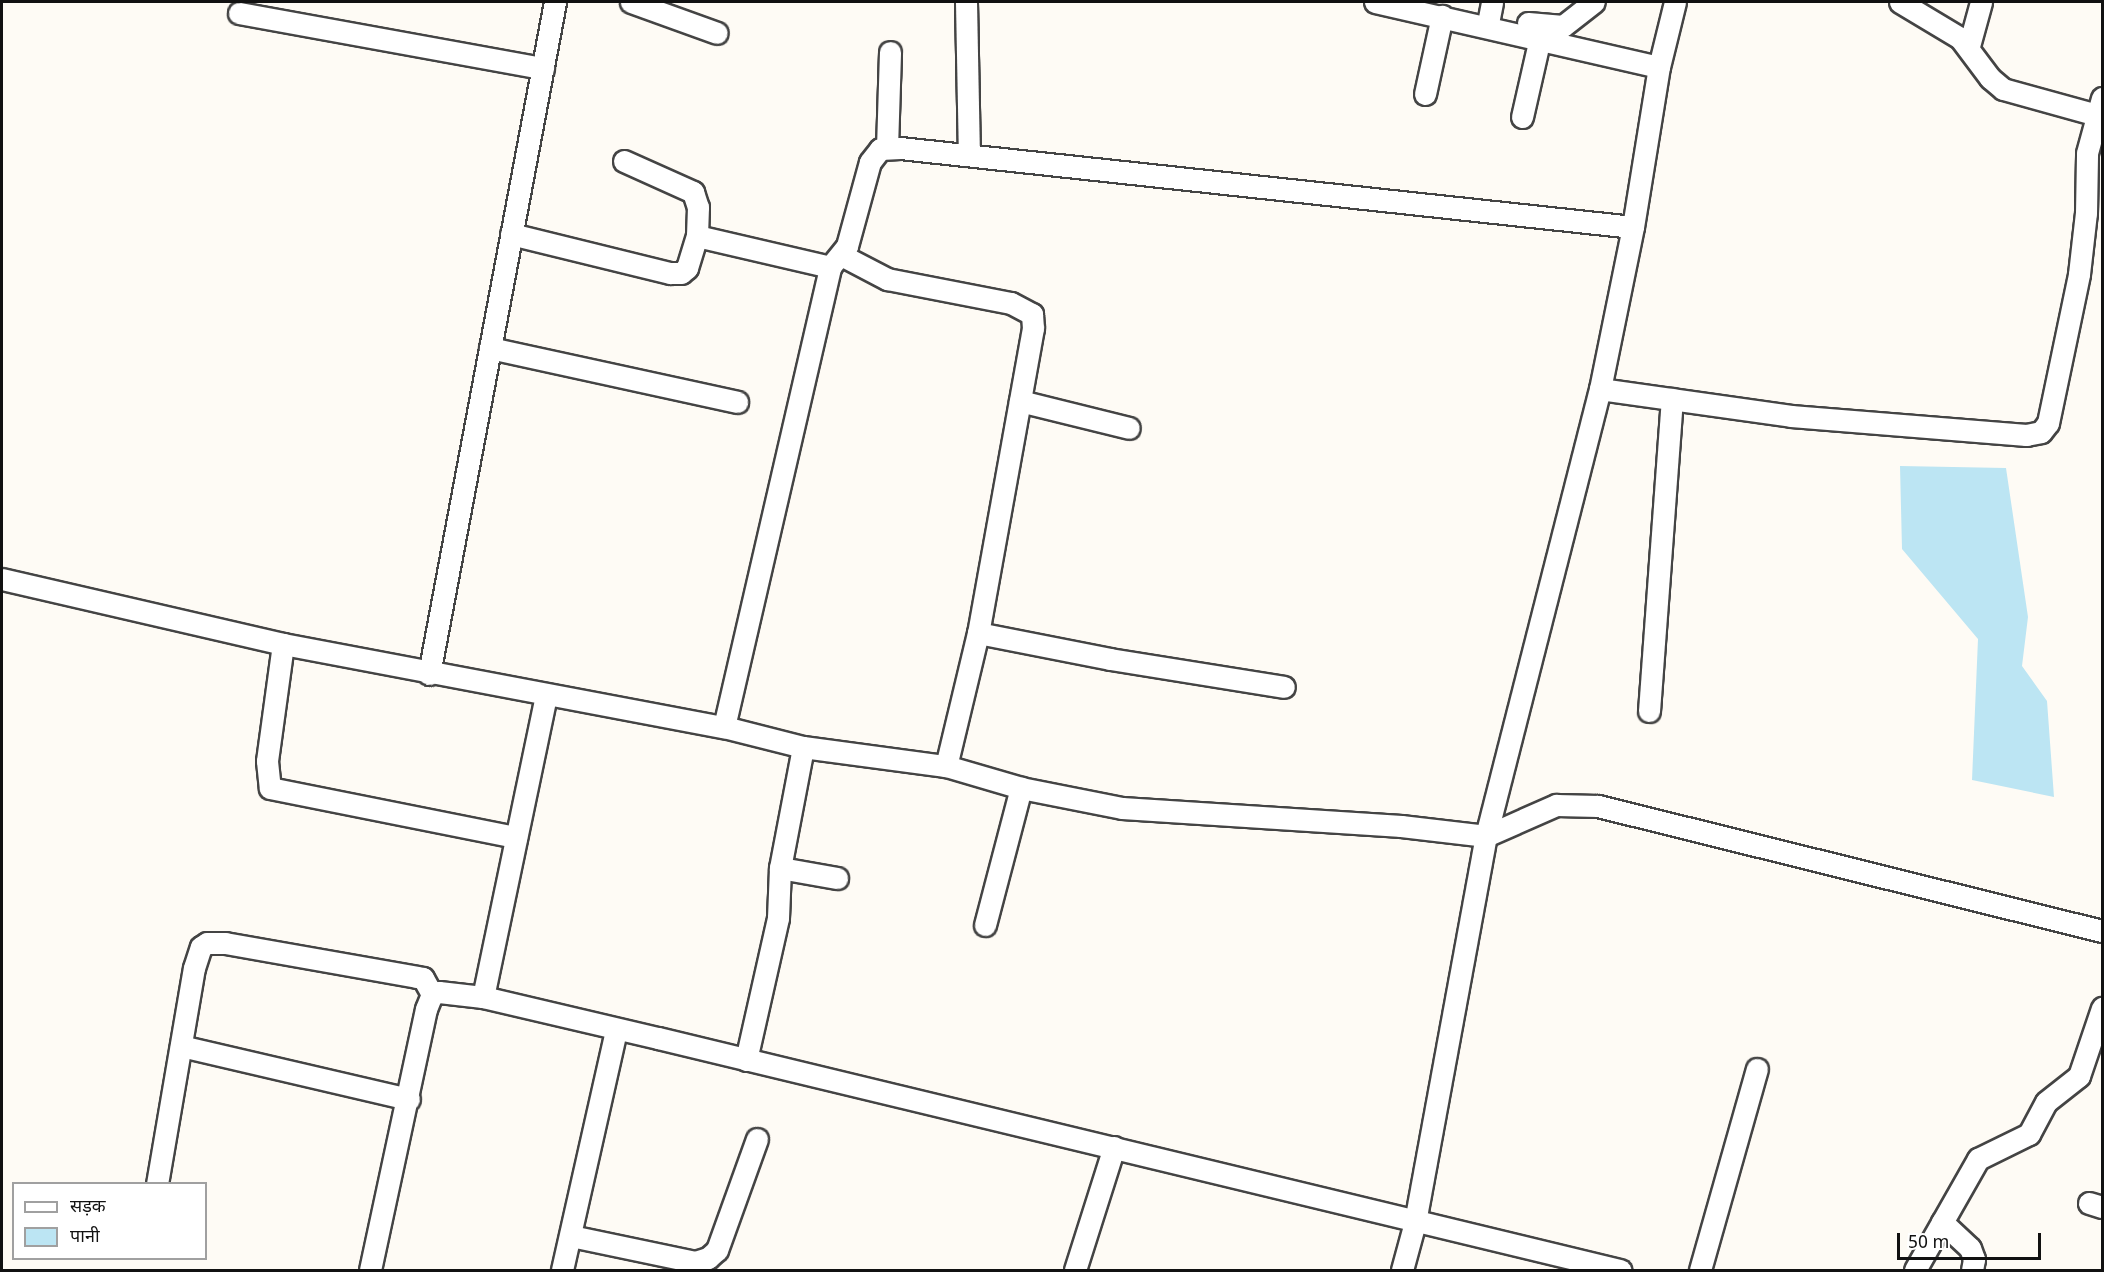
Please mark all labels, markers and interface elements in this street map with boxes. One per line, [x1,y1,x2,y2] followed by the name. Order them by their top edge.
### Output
[12,1182,207,1260] legend
[70,1196,106,1219] text: सड़क
[1900,1221,2044,1259] scale bar
[70,1226,100,1249] text: पानी
[1908,1232,1949,1255] text: 50 m

